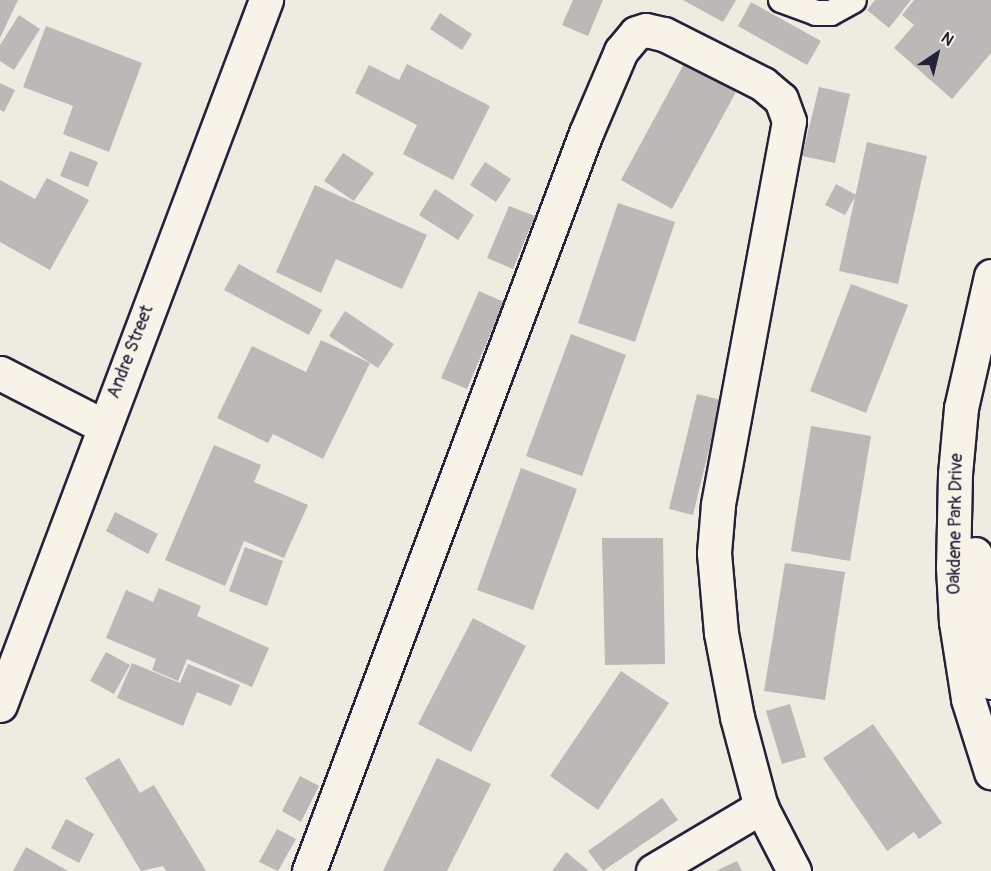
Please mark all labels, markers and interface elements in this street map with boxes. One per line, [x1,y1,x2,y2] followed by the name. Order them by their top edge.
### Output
[907,24,967,84] north arrow
[937,28,957,51] text: N
[103,302,159,402] street label: Andre Street
[944,453,968,595] street label: Oakdene Park Drive

